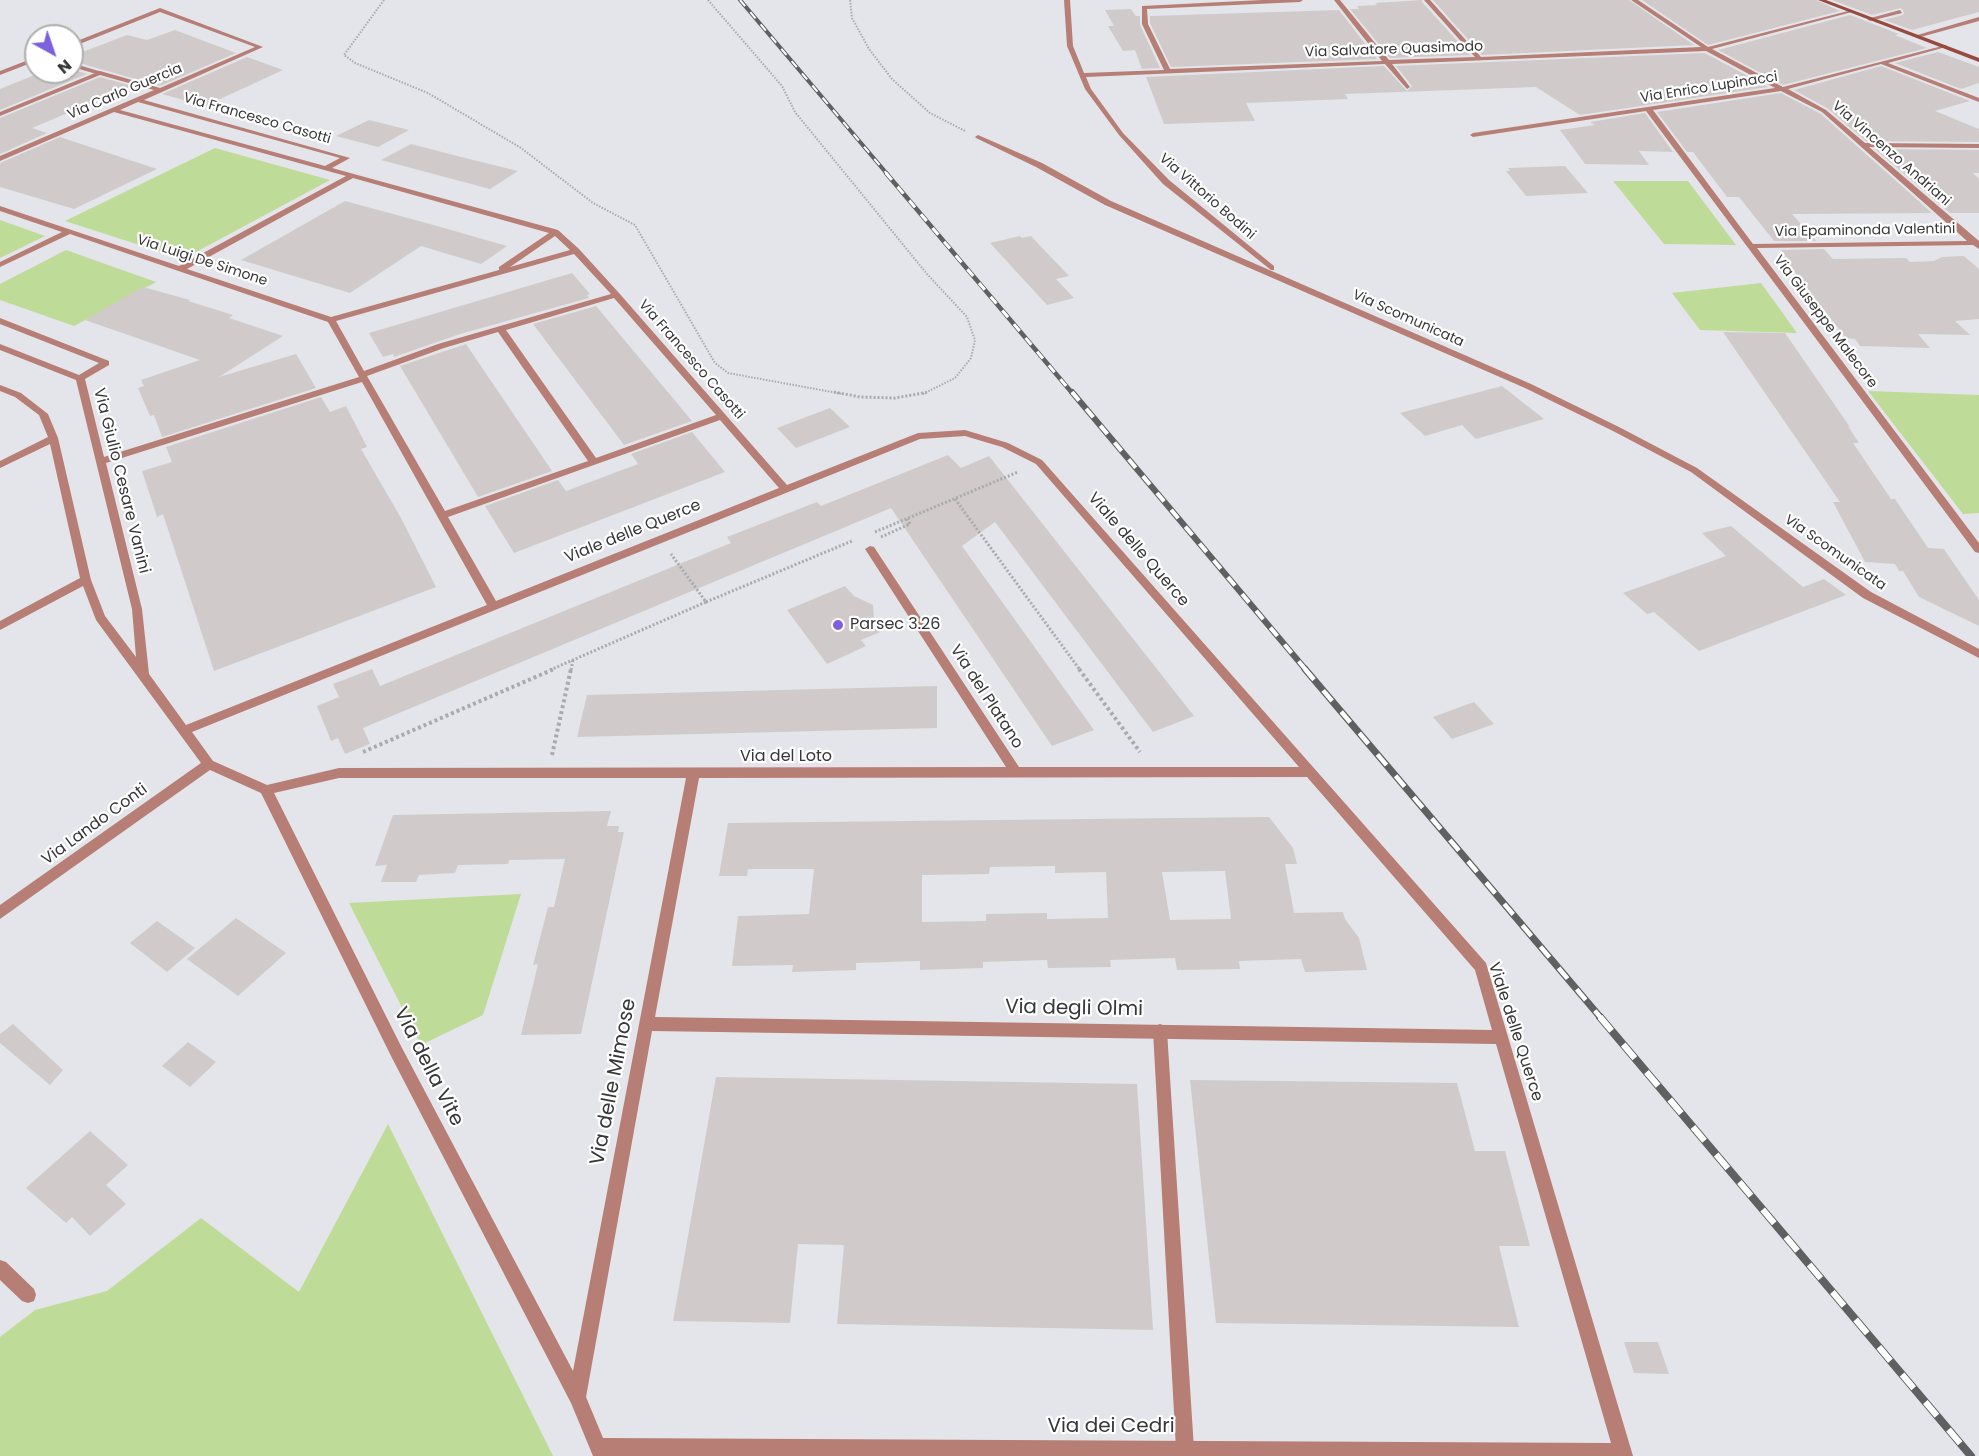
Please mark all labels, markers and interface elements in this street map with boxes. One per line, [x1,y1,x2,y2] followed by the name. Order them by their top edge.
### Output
[24,24,84,84] north arrow
[1305,38,1483,62] street label: Via Salvatore Quasimodo
[53,54,77,79] text: N
[65,60,185,124] street label: Via Carlo Guercia
[1639,69,1779,107] street label: Via Enrico Lupinacci
[181,90,333,148] street label: Via Francesco Casotti
[1828,98,1954,210] street label: Via Vincenzo Andriani
[1155,151,1259,243] street label: Via Vittorio Bodini
[1775,221,1955,241] street label: Via Epaminonda Valentini
[135,232,269,290] street label: Via Luigi De Simone
[1770,252,1880,392] street label: Via Giuseppe Malecore
[1350,287,1466,351] street label: Via Scomunicata
[635,297,747,423] street label: Via Francesco Casotti
[89,386,153,576] street label: Via Giulio Cesare Vanini
[1083,489,1193,611] street label: Viale delle Querce
[562,496,704,568] street label: Viale delle Querce
[1781,512,1889,594] street label: Via Scomunicata
[850,615,940,635] place label: Parsec 3.26
[831,618,845,632] marker: Parsec 3.26
[945,641,1027,753] street label: Via del Platano
[740,747,832,767] street label: Via del Loto
[38,780,152,870] street label: Via Lando Conti
[1483,960,1547,1104] street label: Viale delle Querce
[1005,996,1143,1022] street label: Via degli Olmi
[586,997,642,1167] street label: Via delle Mimose
[388,1004,468,1130] street label: Via della Vite
[1047,1415,1175,1439] street label: Via dei Cedri

